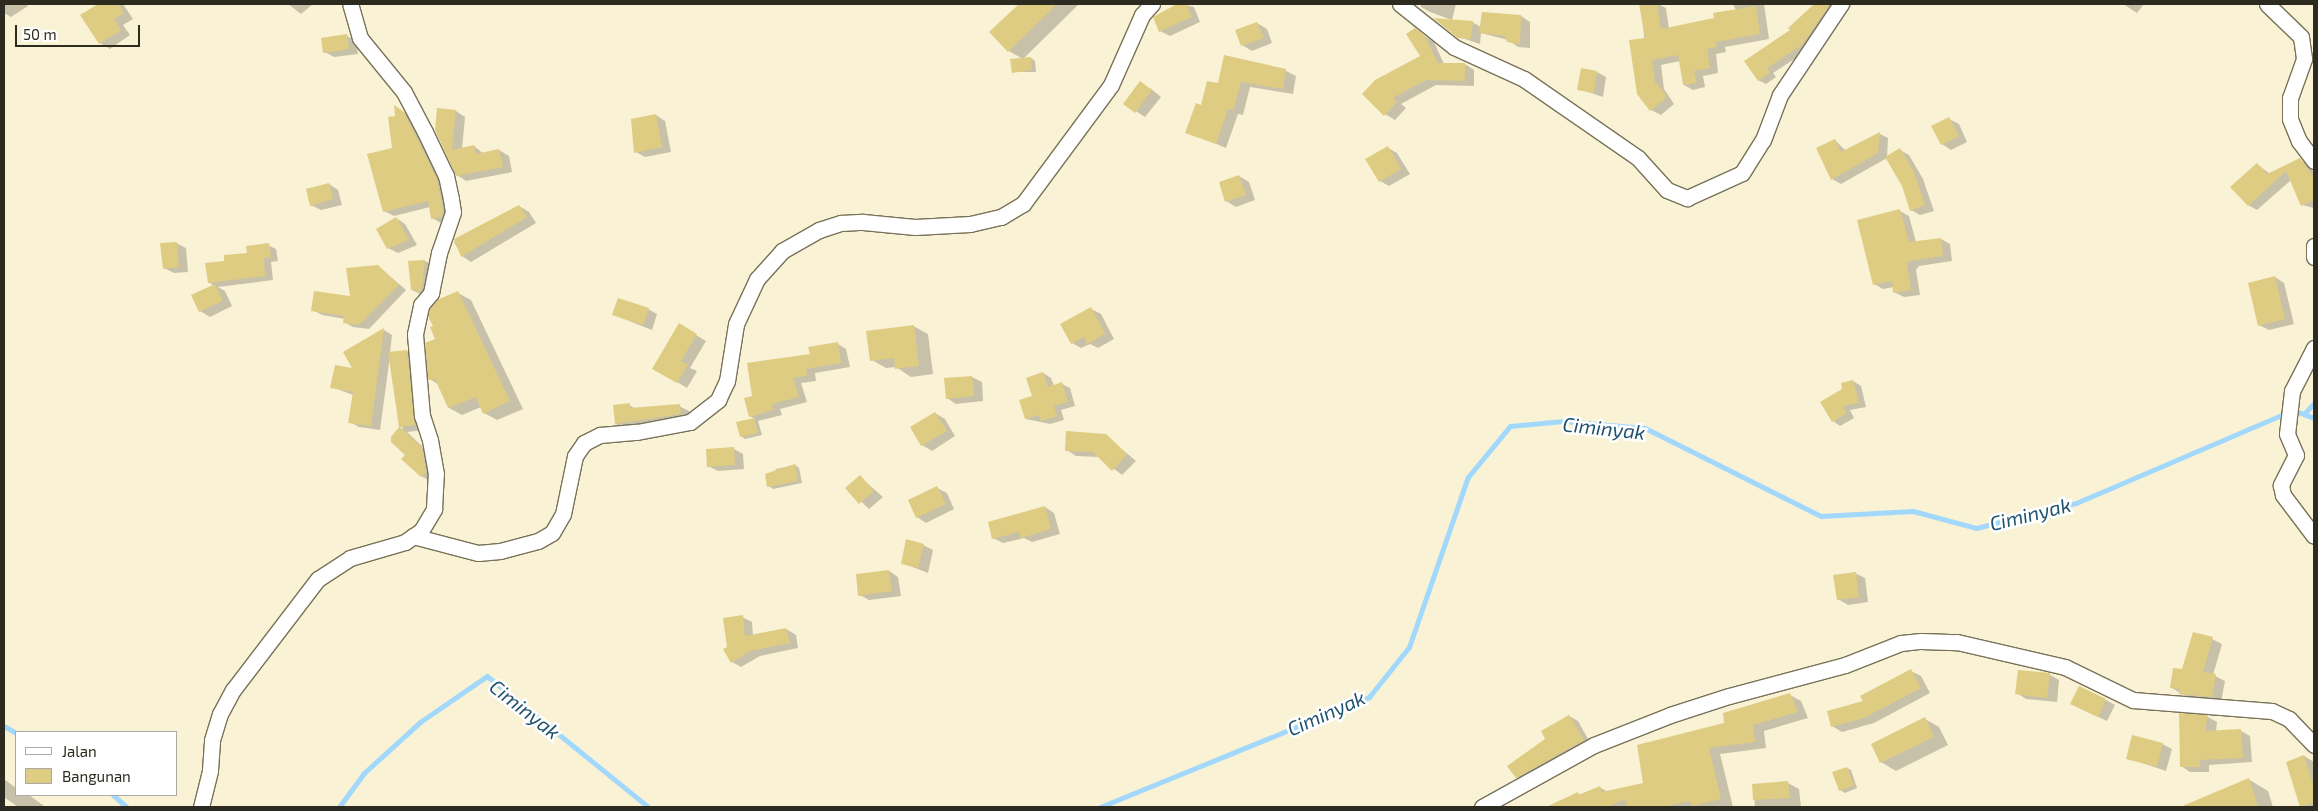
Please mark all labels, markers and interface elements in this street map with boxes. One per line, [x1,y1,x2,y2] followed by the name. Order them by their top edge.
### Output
[18,15,142,47] scale bar
[23,25,57,43] text: 50 m
[1562,412,1646,444] water label: Ciminyak
[1987,492,2073,536] water label: Ciminyak
[485,674,565,744] water label: Ciminyak
[1283,685,1369,741] water label: Ciminyak
[15,731,178,796] legend
[62,742,97,760] text: Jalan
[62,767,131,785] text: Bangunan

